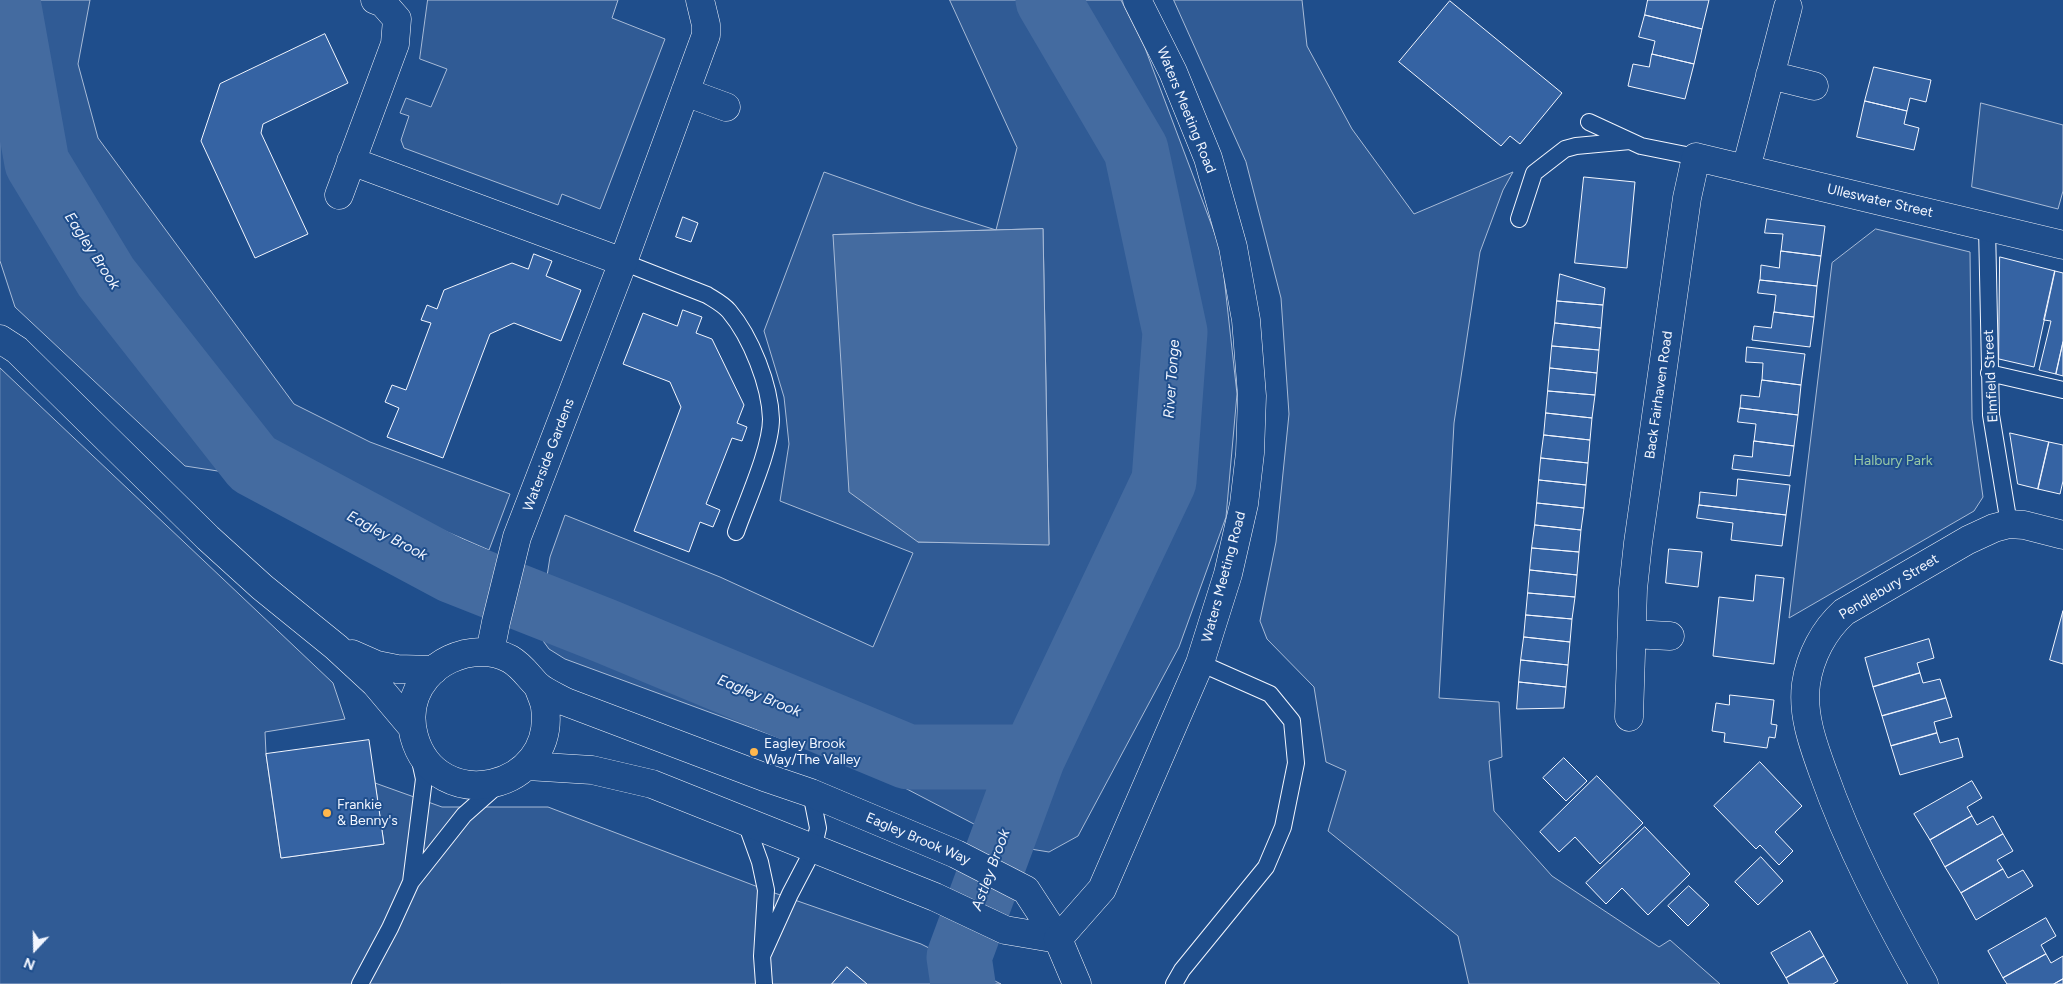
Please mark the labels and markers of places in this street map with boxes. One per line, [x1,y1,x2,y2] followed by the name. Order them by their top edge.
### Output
[764,736,861,769] place label: Eagley Brook Way/The Valley
[748,746,760,758] marker: Eagley Brook Way/The Valley
[337,797,398,830] place label: Frankie & Benny's
[321,807,333,819] marker: Frankie & Benny's

